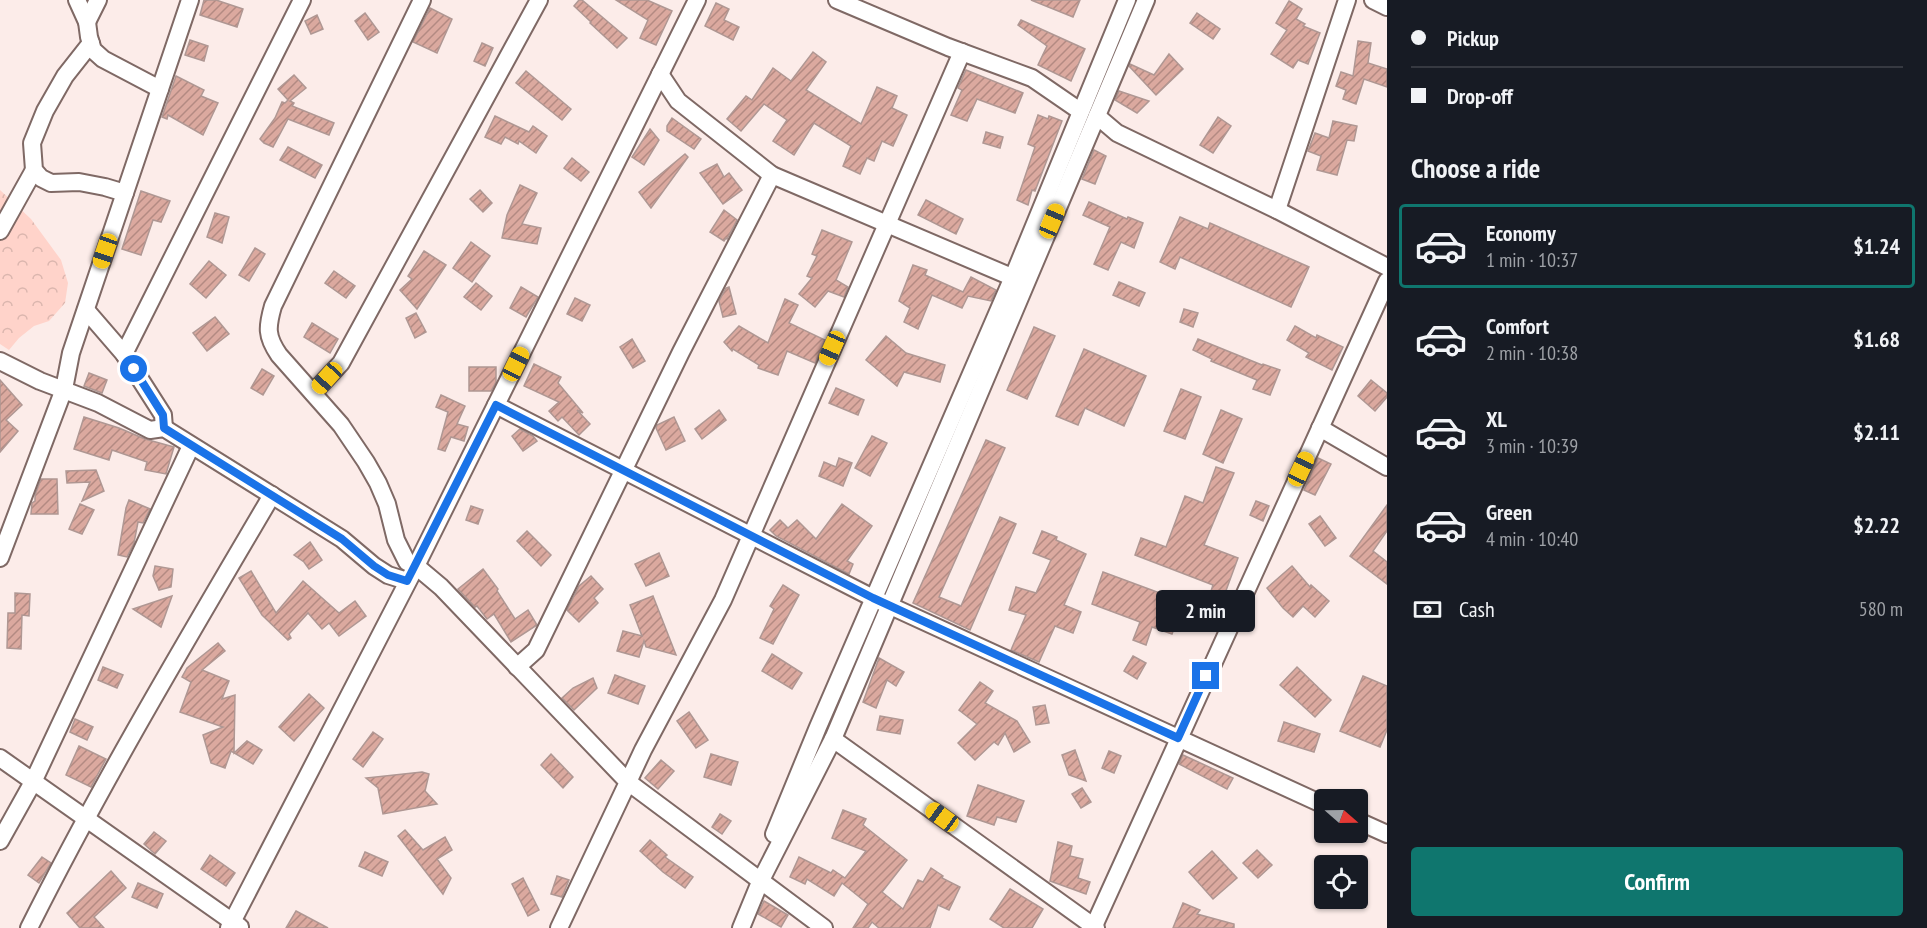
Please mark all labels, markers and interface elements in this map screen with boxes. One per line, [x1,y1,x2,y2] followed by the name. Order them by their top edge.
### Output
[1447,24,1499,52] text: Pickup
[1447,82,1513,110] text: Drop-off
[1411,151,1540,185] text: Choose a ride
[1037,201,1067,241] car
[1414,219,1468,273] icon: car
[1486,219,1556,247] text: Economy
[91,231,119,271] car
[1853,232,1900,260] text: $1.24
[1486,247,1578,273] text: 1 min · 10:37
[1414,312,1468,366] icon: car
[1486,312,1549,340] text: Comfort
[1853,325,1900,353] text: $1.68
[816,328,848,368] car
[1486,340,1578,366] text: 2 min · 10:38
[500,344,532,384] car
[120,355,147,382] route start
[308,359,346,397] car
[1414,405,1468,459] icon: car
[1486,405,1507,433] text: XL
[1853,418,1900,446] text: $2.11
[1486,433,1578,459] text: 3 min · 10:39
[1285,449,1317,489] car
[1414,498,1468,552] icon: car
[1486,498,1532,526] text: Green
[1853,511,1900,539] text: $2.22
[1486,526,1578,552] text: 4 min · 10:40
[1156,589,1256,631] callout: 2 min
[1411,593,1444,626] icon: cash
[1459,595,1495,623] text: Cash
[1859,596,1903,622] text: 580 m
[1185,598,1226,624] text: 2 min
[1192,662,1219,689] route end
[1314,789,1368,843] north arrow
[1314,789,1368,909] map controls
[922,799,962,835] car
[1411,847,1903,916] button: Confirm
[1314,855,1368,909] button: locate

